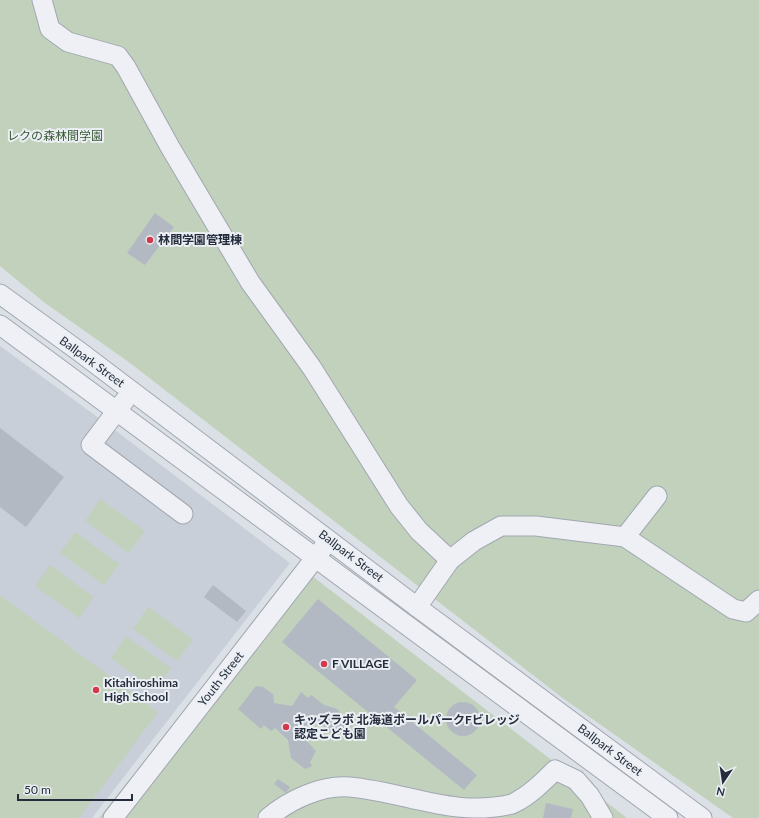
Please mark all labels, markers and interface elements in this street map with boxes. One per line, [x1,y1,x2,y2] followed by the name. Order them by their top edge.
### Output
[7,128,103,143] park label: レクの森林間学園
[158,232,242,247] place label: 林間学園管理棟
[145,235,155,245] marker: 林間学園管理棟
[57,333,128,391] street label: Ballpark Street
[316,526,387,585] street label: Ballpark Street
[195,648,247,709] street label: Youth Street
[332,656,389,671] place label: F VILLAGE
[319,659,329,669] marker: F VILLAGE
[104,675,178,704] place label: Kitahiroshima High School
[91,685,101,695] marker: Kitahiroshima High School
[294,712,520,741] place label: キッズラボ 北海道ボールパークFビレッジ 認定こども園
[575,720,646,779] street label: Ballpark Street
[281,722,291,732] marker: キッズラボ 北海道ボールパークFビレッジ 認定こども園
[703,762,743,802] north arrow
[18,776,132,802] scale bar
[24,782,51,797] text: 50 m
[715,785,726,800] text: N

